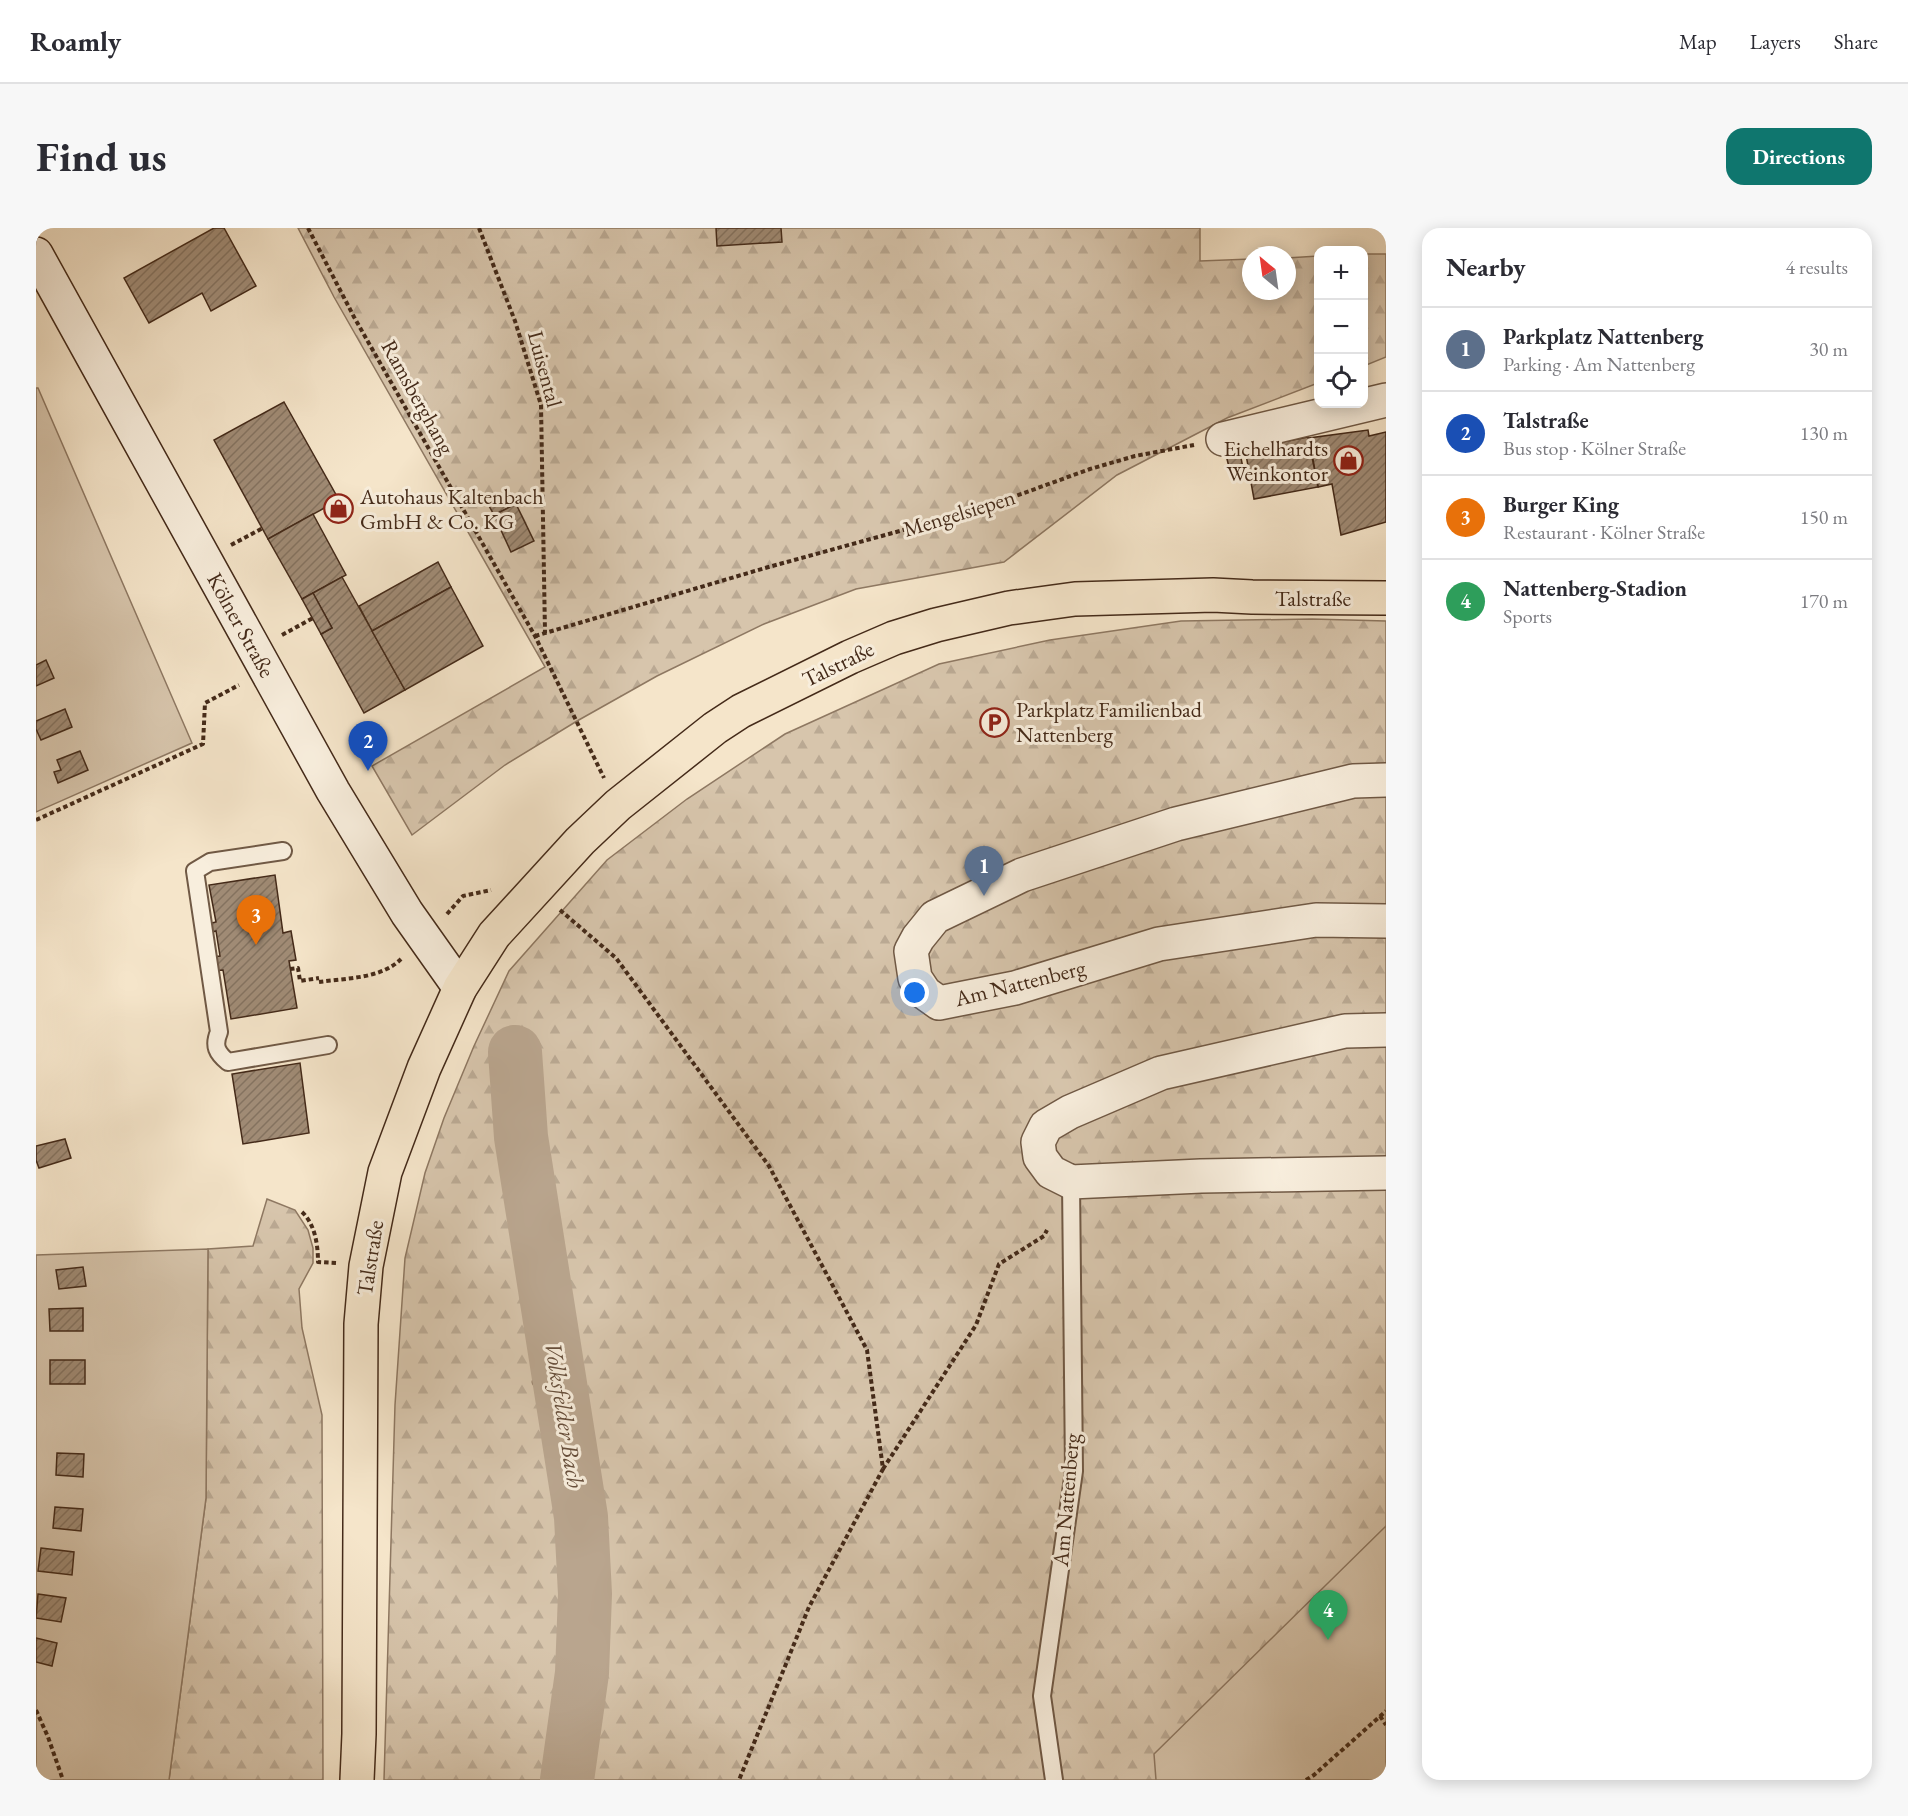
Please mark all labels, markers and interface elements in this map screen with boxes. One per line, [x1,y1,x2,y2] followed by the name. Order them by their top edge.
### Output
[30,23,121,59] text: Roamly
[1679,28,1717,55] text: Map
[1750,28,1801,55] text: Layers
[1834,28,1878,55] text: Share
[1726,128,1872,185] button: Directions
[36,129,167,184] text: Find us
[1242,246,1296,300] north arrow
[1314,246,1368,408] map controls
[1314,246,1368,300] button: +
[1446,250,1526,284] text: Nearby
[1785,254,1848,280] text: 4 results
[1314,300,1368,354] button: −
[1503,322,1703,351] text: Parkplatz Nattenberg
[521,328,569,410] street label: Luisental
[375,335,462,460] street label: Ramsberghang
[1460,336,1471,362] text: 1
[1809,336,1848,362] text: 30 m
[1503,351,1695,377] text: Parking · Am Nattenberg
[1314,354,1368,408] button: locate
[1503,406,1589,435] text: Talstraße
[1460,420,1471,446] text: 2
[1800,420,1848,446] text: 130 m
[1223,434,1329,488] place label: Eichelhardts Weinkontor
[1503,435,1686,461] text: Bus stop · Kölner Straße
[1333,445,1365,477] shop icon: Eichelhardts Weinkontor
[359,482,544,536] place label: Autohaus Kaltenbach GmbH & Co. KG
[899,482,1019,544] street label: Mengelsiepen
[1503,490,1619,519] text: Burger King
[323,493,355,525] shop icon: Autohaus Kaltenbach GmbH & Co. KG
[1460,504,1471,530] text: 3
[1800,504,1848,530] text: 150 m
[1503,519,1705,545] text: Restaurant · Kölner Straße
[200,567,282,683] street label: Kölner Straße
[1503,574,1687,603] text: Nattenberg-Stadion
[1275,584,1352,613] street label: Talstraße
[1460,588,1471,614] text: 4
[1800,588,1848,614] text: 170 m
[1503,603,1552,629] text: Sports
[797,634,879,694] street label: Talstraße
[1016,695,1203,749] place label: Parkplatz Familienbad Nattenberg
[979,706,1011,738] parking icon: Parkplatz Familienbad Nattenberg
[348,722,388,771] pin: 2
[964,846,1004,896] pin: 1
[236,896,276,945] pin: 3
[951,953,1089,1013] street label: Am Nattenberg
[900,978,929,1007] your location
[350,1218,390,1298] street label: Talstraße
[538,1340,592,1490] water label: Volksfelder Bach
[1046,1432,1086,1569] street label: Am Nattenberg
[1308,1590,1348,1640] pin: 4

